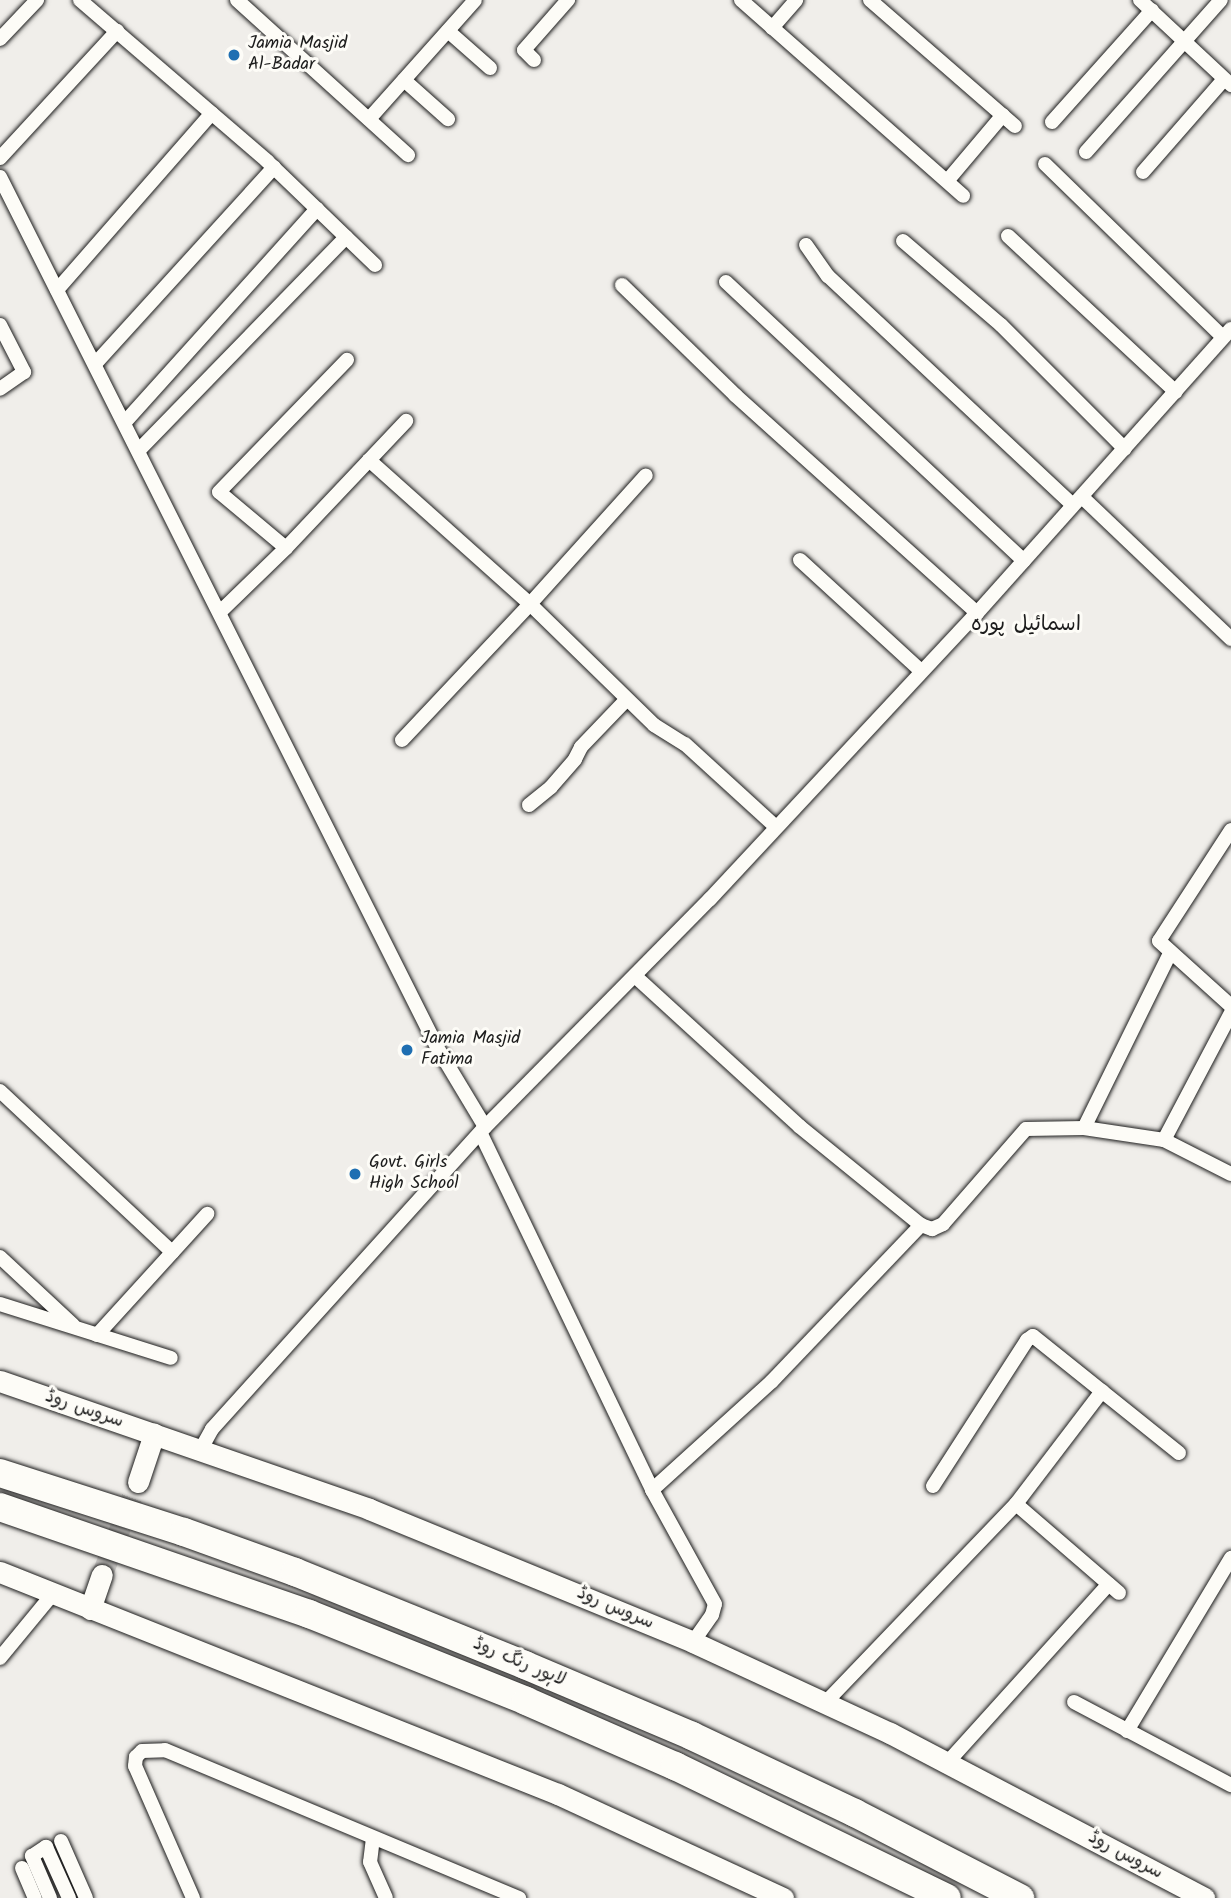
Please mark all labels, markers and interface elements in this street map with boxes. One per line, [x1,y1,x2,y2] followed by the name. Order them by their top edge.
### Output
[248,34,347,76] place label: Jamia Masjid Al-Badar
[226,47,242,63] marker: Jamia Masjid Al-Badar
[971,612,1081,638] district label: اسمائیل پورہ
[421,1029,520,1072] place label: Jamia Masjid Fatima
[399,1042,415,1058] marker: Jamia Masjid Fatima
[369,1153,459,1196] place label: Govt. Girls High School
[347,1166,363,1182] marker: Govt. Girls High School
[42,1387,126,1433] street label: سروس روڈ
[573,1583,657,1635] street label: سروس روڈ
[469,1634,569,1692] street label: لاہور رنگ روڈ
[1084,1827,1166,1885] street label: سروس روڈ

